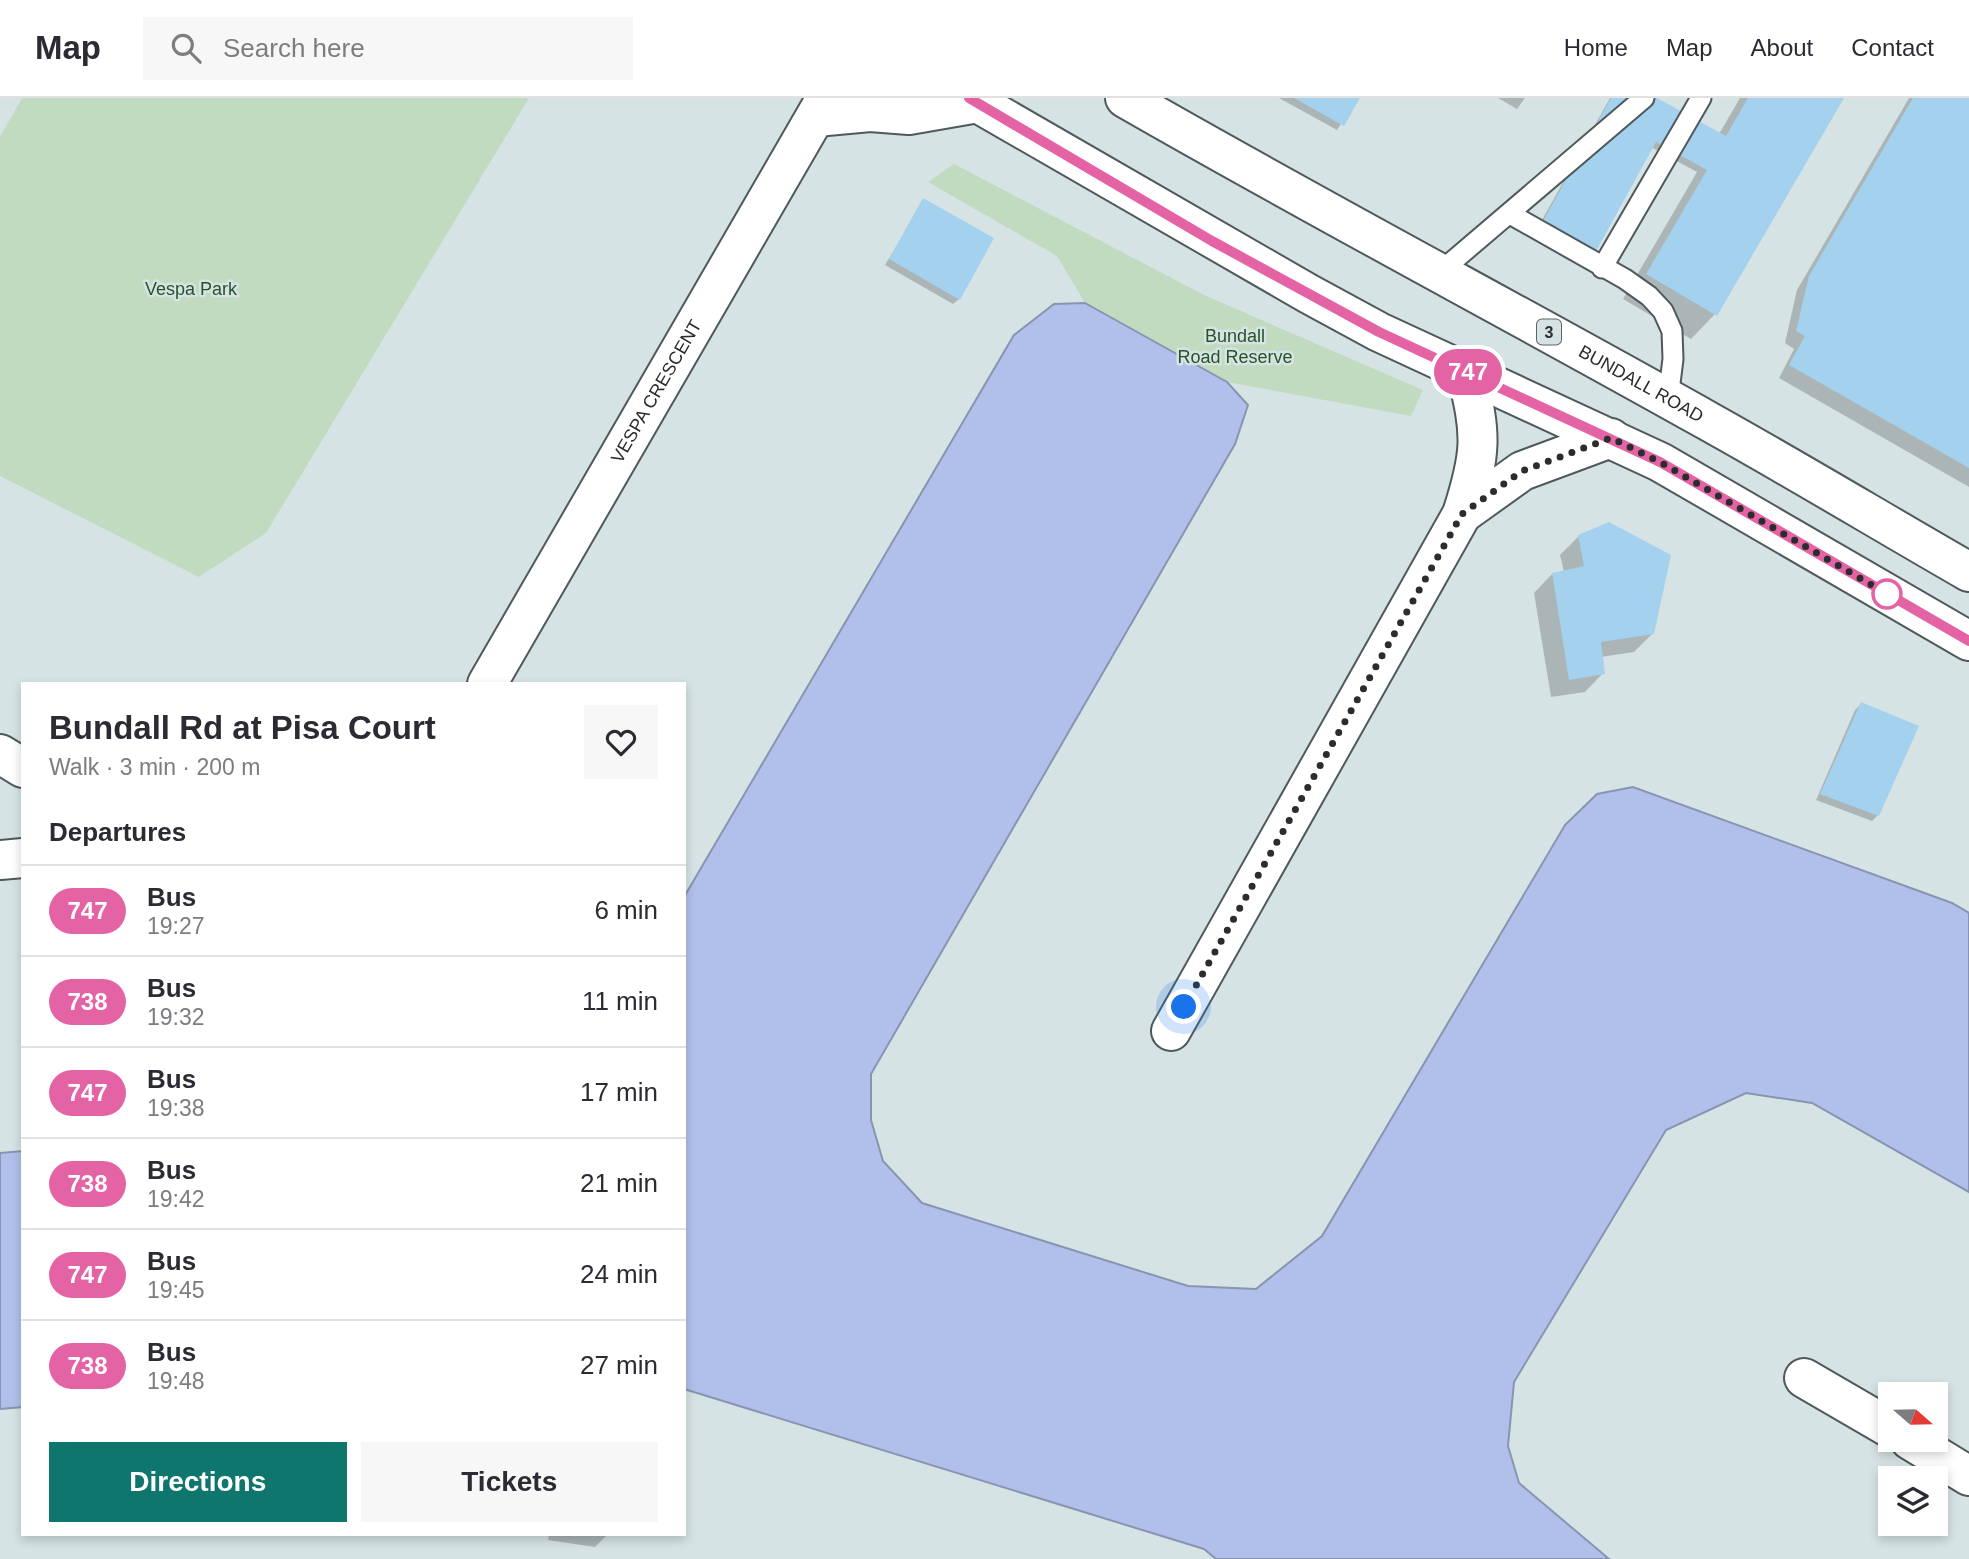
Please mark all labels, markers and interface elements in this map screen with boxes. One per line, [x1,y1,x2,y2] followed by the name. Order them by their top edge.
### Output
[143,17,633,80] search box
[35,29,101,66] text: Map
[167,29,205,67] icon: search
[223,33,365,63] text: Search here
[1564,34,1628,61] text: Home
[1666,34,1713,61] text: Map
[1751,34,1813,61] text: About
[1851,34,1934,61] text: Contact
[145,279,238,299] park label: Vespa Park
[607,316,705,466] street label: VESPA CRESCENT
[1537,320,1561,344] road number: 3
[1177,326,1293,367] park label: Bundall Road Reserve
[1575,341,1707,426] street label: BUNDALL ROAD
[1428,349,1508,395] line badge: 747
[1448,358,1488,385] text: 747
[1872,579,1902,609] unlabelled marker
[584,705,658,779] button: heart
[49,709,436,746] text: Bundall Rd at Pisa Court
[49,754,260,780] text: Walk · 3 min · 200 m
[49,817,186,847] text: Departures
[147,882,196,912] text: Bus
[594,895,658,925] text: 6 min
[67,897,108,924] text: 747
[147,913,205,939] text: 19:27
[147,973,196,1003] text: Bus
[582,986,658,1016] text: 11 min
[67,988,108,1015] text: 738
[1166,989,1201,1024] your location
[147,1004,205,1030] text: 19:32
[147,1064,196,1094] text: Bus
[580,1077,658,1107] text: 17 min
[67,1079,108,1106] text: 747
[147,1095,205,1121] text: 19:38
[147,1155,196,1185] text: Bus
[580,1168,658,1198] text: 21 min
[67,1170,108,1197] text: 738
[147,1186,205,1212] text: 19:42
[147,1246,196,1276] text: Bus
[580,1259,658,1289] text: 24 min
[67,1261,108,1288] text: 747
[147,1277,205,1303] text: 19:45
[147,1337,196,1367] text: Bus
[580,1350,658,1380] text: 27 min
[67,1352,108,1379] text: 738
[147,1368,205,1394] text: 19:48
[1878,1382,1948,1452] north arrow
[1878,1382,1948,1536] map controls
[49,1442,347,1522] button: Directions
[361,1442,658,1522] button: Tickets
[1878,1466,1948,1536] button: layers

